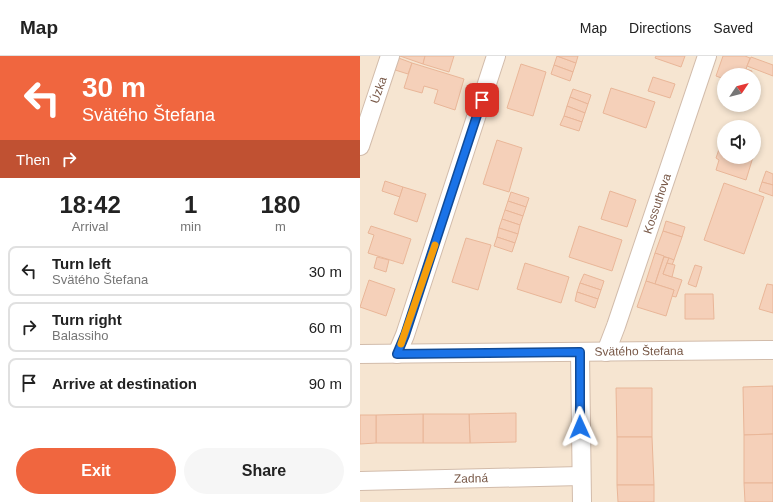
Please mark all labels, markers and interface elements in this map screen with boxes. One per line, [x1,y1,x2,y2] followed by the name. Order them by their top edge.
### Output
[20,17,58,38] text: Map
[580,20,607,36] text: Map
[629,20,691,36] text: Directions
[713,20,753,36] text: Saved
[717,68,761,112] north arrow
[717,68,761,164] map controls
[16,72,68,124] icon: left
[82,72,146,103] text: 30 m
[367,75,390,105] street label: Úzka
[465,83,499,117] pin
[471,89,493,111] icon: arrive
[82,105,215,125] text: Svätého Štefana
[717,120,761,164] button: sound
[58,148,80,170] icon: right
[16,151,50,168] text: Then
[641,171,674,236] street label: Kossuthova
[59,191,121,218] text: 18:42
[184,191,197,218] text: 1
[261,191,301,218] text: 180
[72,219,109,234] text: Arrival
[180,219,201,234] text: min
[275,219,286,234] text: m
[52,255,111,272] text: Turn left
[18,260,40,282] icon: left
[309,263,342,280] text: 30 m
[52,272,148,287] text: Svätého Štefana
[52,311,122,328] text: Turn right
[18,316,40,338] icon: right
[309,319,342,336] text: 60 m
[52,328,108,343] text: Balassiho
[594,343,684,359] street label: Svätého Štefana
[18,372,40,394] icon: arrive
[52,375,197,392] text: Arrive at destination
[309,375,342,392] text: 90 m
[559,406,601,448] position arrow
[16,448,176,494] button: Exit
[184,448,344,494] button: Share
[454,471,488,486] street label: Zadná

